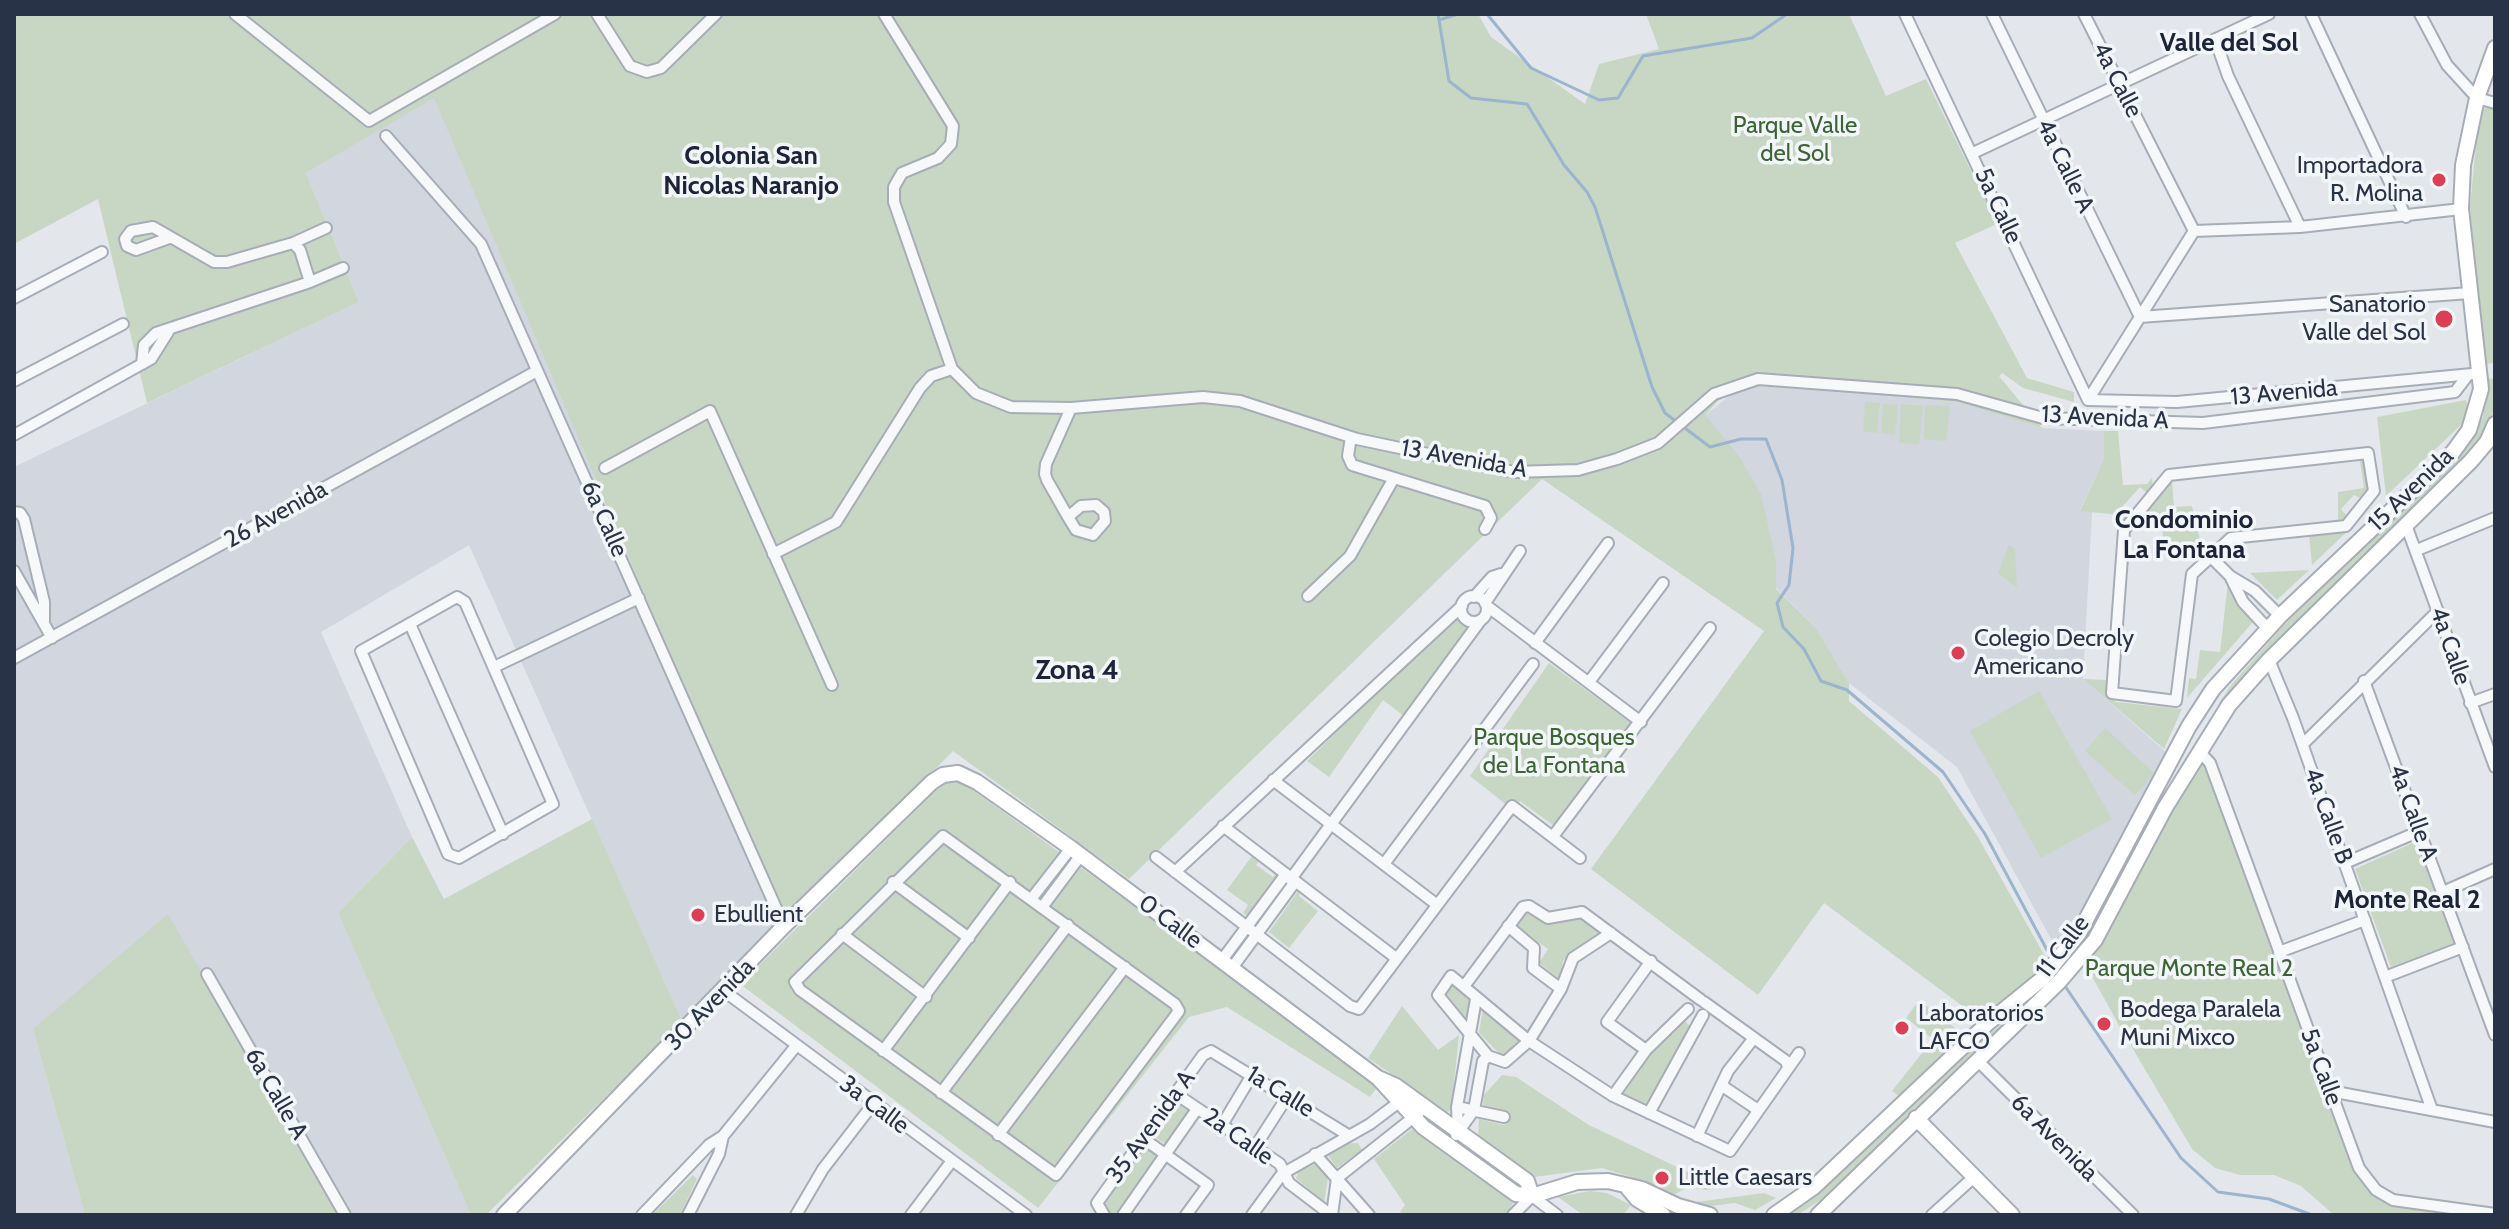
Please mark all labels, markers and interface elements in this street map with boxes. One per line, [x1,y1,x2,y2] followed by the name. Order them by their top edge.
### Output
[2160,27,2298,59] district label: Valle del Sol
[2086,38,2148,122] street label: 4a Calle
[1733,112,1857,168] park label: Parque Valle del Sol
[2030,114,2100,218] street label: 4a Calle A
[663,140,839,202] district label: Colonia San Nicolas Naranjo
[2297,152,2423,208] place label: Importadora R. Molina
[1968,164,2028,248] street label: 5a Calle
[2430,171,2448,189] marker: Importadora R. Molina
[2302,291,2426,347] place label: Sanatorio Valle del Sol
[2433,308,2455,330] marker: Sanatorio Valle del Sol
[2229,374,2339,412] street label: 13 Avenida
[2041,400,2169,436] street label: 13 Avenida A
[1399,434,1529,484] street label: 13 Avenida A
[2362,442,2460,538] street label: 15 Avenida
[220,475,332,555] street label: 26 Avenida
[575,476,633,562] street label: 6a Calle
[2115,504,2253,566] district label: Condominio La Fontana
[2423,603,2477,689] street label: 4a Calle
[1974,625,2134,681] place label: Colegio Decroly Americano
[1949,644,1967,662] marker: Colegio Decroly Americano
[1035,654,1119,688] district label: Zona 4
[1473,724,1635,780] park label: Parque Bosques de La Fontana
[2382,761,2444,865] street label: 4a Calle A
[2297,764,2359,868] street label: 4a Calle B
[2333,884,2481,916] district label: Monte Real 2
[1133,889,1207,955] street label: 0 Calle
[714,901,803,929] place label: Ebullient
[689,906,707,924] marker: Ebullient
[2030,910,2096,984] street label: 11 Calle
[659,953,761,1057] street label: 30 Avenida
[2085,955,2293,983] park label: Parque Monte Real 2
[2120,996,2281,1052] place label: Bodega Paralela Muni Mixco
[1918,1000,2044,1056] place label: Laboratorios LAFCO
[2095,1015,2113,1033] marker: Bodega Paralela Muni Mixco
[1893,1019,1911,1037] marker: Laboratorios LAFCO
[2294,1025,2348,1109] street label: 5a Calle
[238,1043,314,1145] street label: 6a Calle A
[1241,1060,1319,1124] street label: 1a Calle
[1100,1065,1202,1189] street label: 35 Avenida A
[834,1070,914,1140] street label: 3a Calle
[2004,1088,2104,1188] street label: 6a Avenida
[1197,1102,1279,1172] street label: 2a Calle
[1678,1164,1812,1192] place label: Little Caesars
[1653,1169,1671,1187] marker: Little Caesars

